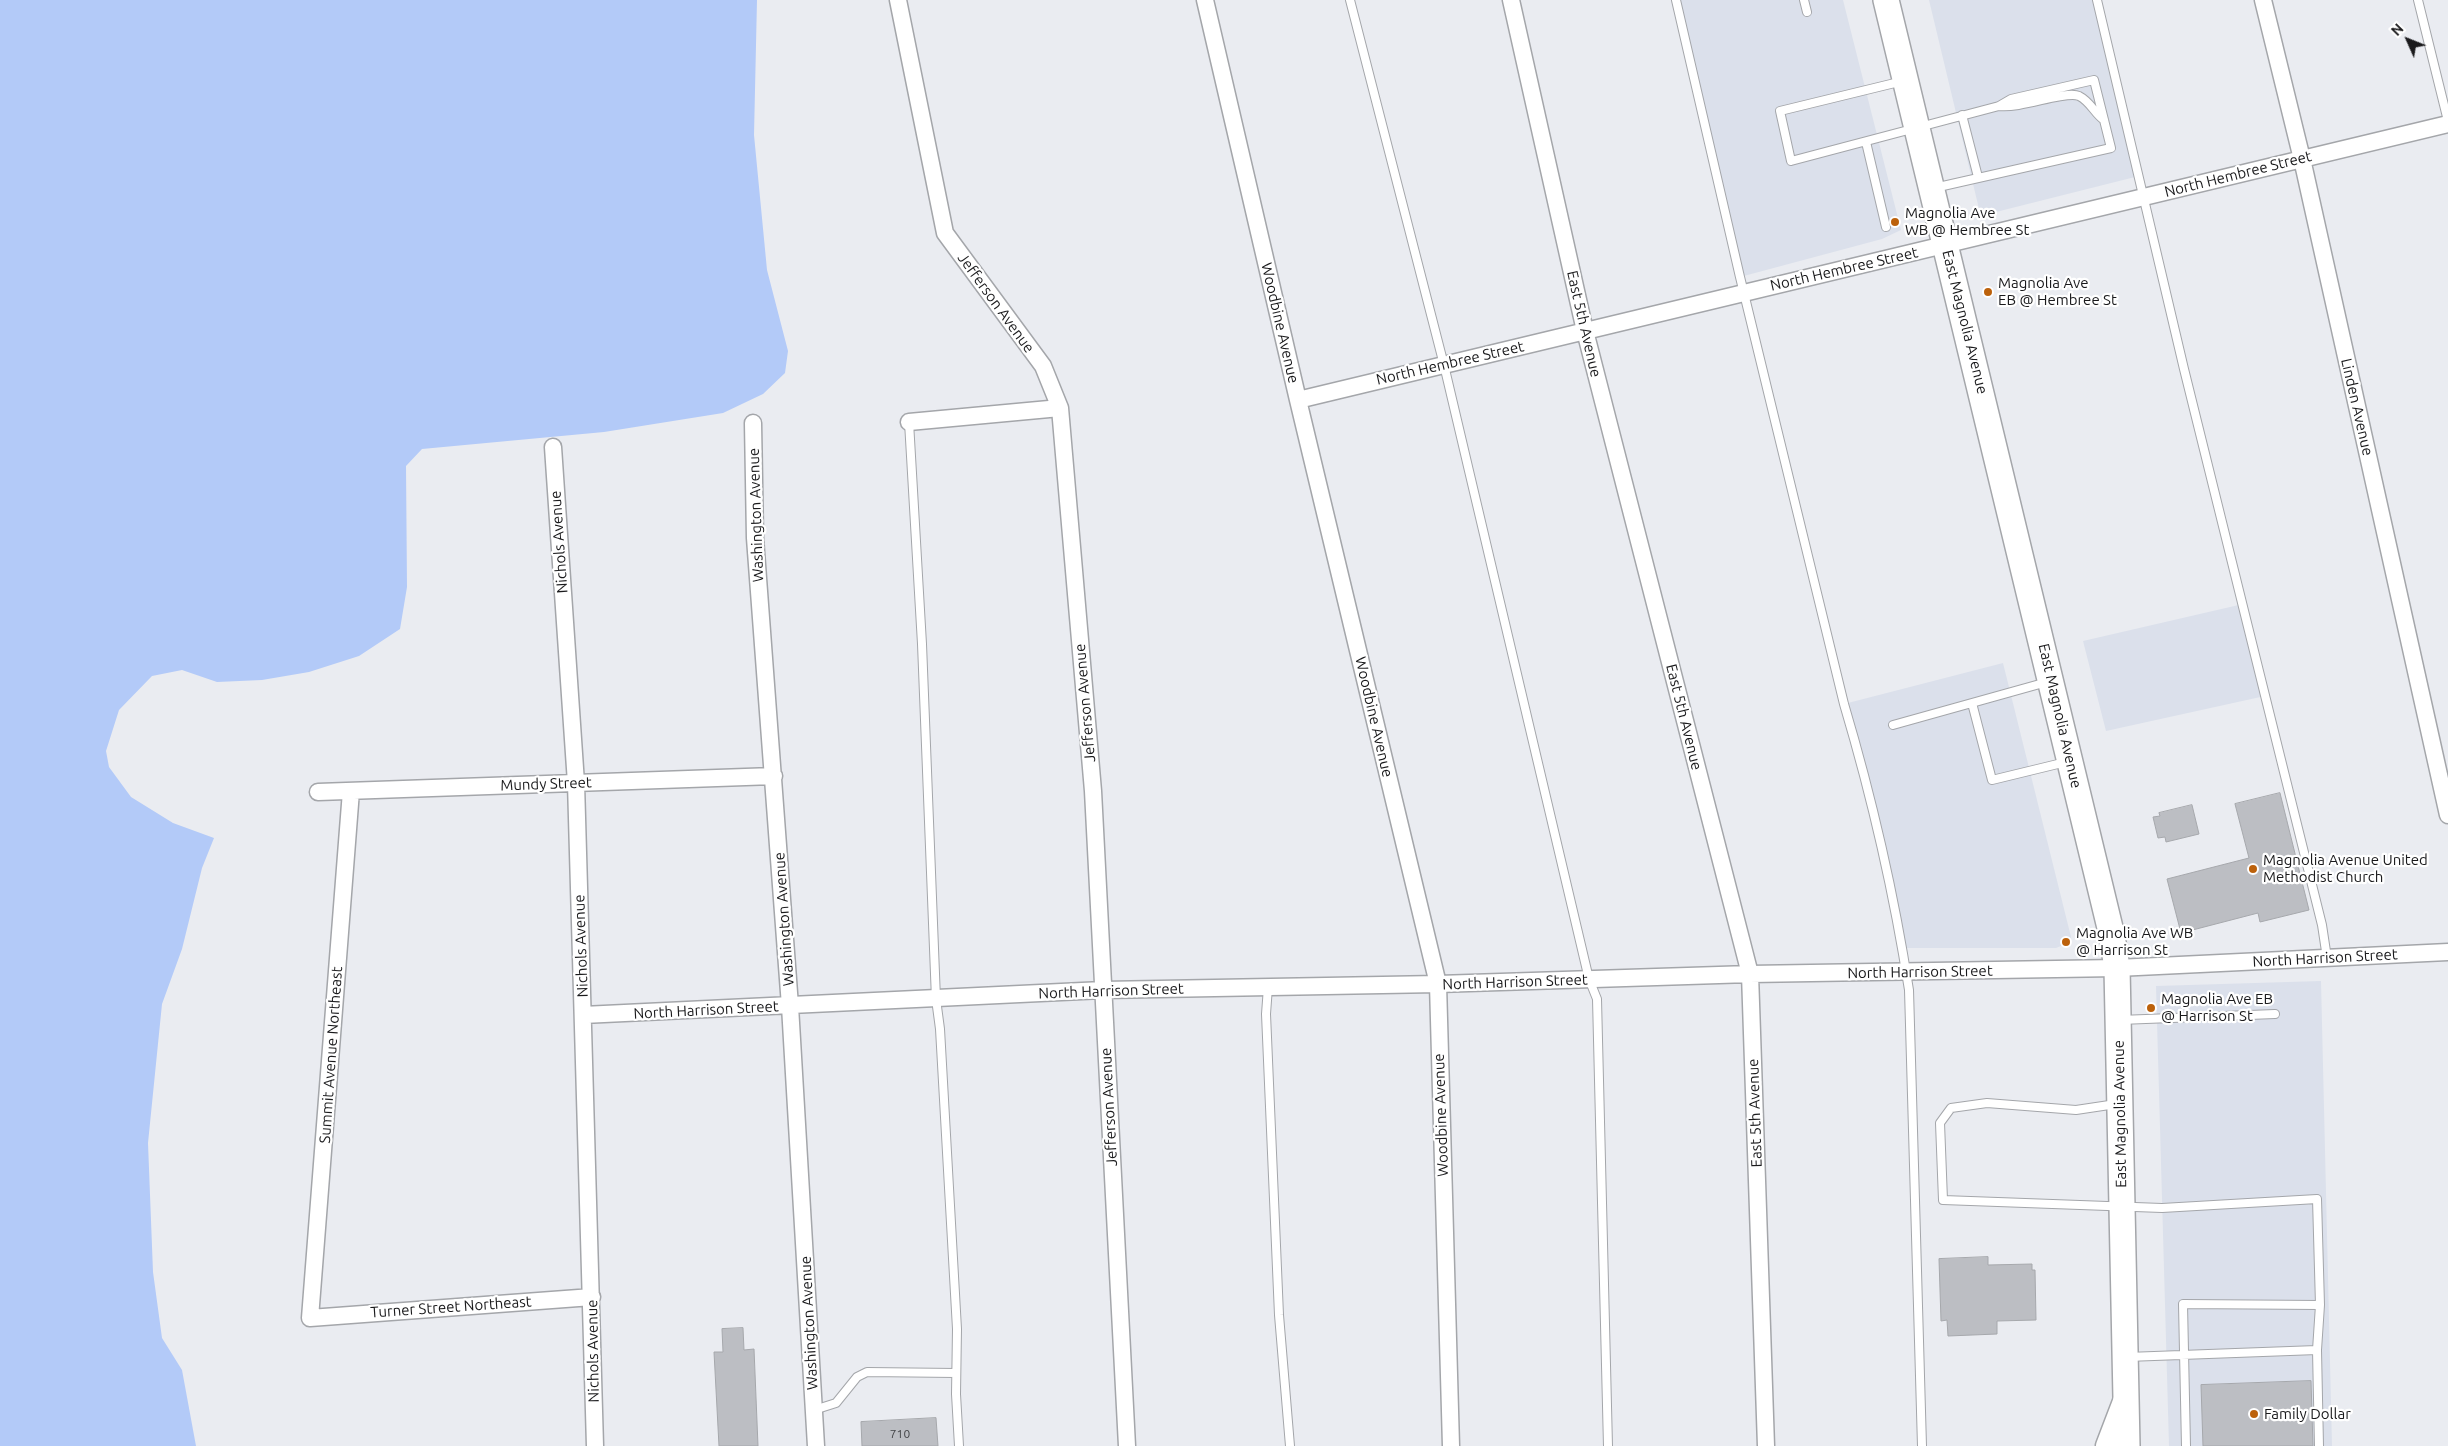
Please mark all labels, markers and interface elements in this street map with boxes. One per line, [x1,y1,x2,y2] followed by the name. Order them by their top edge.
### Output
[2383,15,2433,65] north arrow
[2388,20,2407,39] text: N
[2163,147,2313,201] street label: North Hembree Street
[1905,204,2029,239] place label: Magnolia Ave WB @ Hembree St
[1889,216,1901,228] marker: Magnolia Ave WB @ Hembree St
[1768,243,1920,295] street label: North Hembree Street
[1938,248,1992,396] street label: East Magnolia Avenue
[954,250,1038,356] street label: Jefferson Avenue
[1257,261,1303,385] street label: Woodbine Avenue
[1563,269,1605,379] street label: East 5th Avenue
[1998,274,2117,309] place label: Magnolia Ave EB @ Hembree St
[1982,286,1994,298] marker: Magnolia Ave EB @ Hembree St
[1374,337,1526,389] street label: North Hembree Street
[2337,357,2377,457] street label: Linden Avenue
[745,448,767,582] street label: Washington Avenue
[546,490,572,594] street label: Nichols Avenue
[2035,642,2085,790] street label: East Magnolia Avenue
[1071,643,1099,763] street label: Jefferson Avenue
[1351,655,1397,779] street label: Woodbine Avenue
[1662,662,1706,772] street label: East 5th Avenue
[500,773,592,795] street label: Mundy Street
[770,851,798,987] street label: Washington Avenue
[2263,851,2428,886] place label: Magnolia Avenue United Methodist Church
[2247,863,2259,875] marker: Magnolia Avenue United Methodist Church
[570,894,592,998] street label: Nichols Avenue
[2076,924,2193,959] place label: Magnolia Ave WB @ Harrison St
[2060,936,2072,948] marker: Magnolia Ave WB @ Harrison St
[2252,945,2398,971] street label: North Harrison Street
[1847,962,1993,982] street label: North Harrison Street
[316,966,346,1144] street label: Summit Avenue Northeast
[1442,970,1588,994] street label: North Harrison Street
[1038,979,1184,1003] street label: North Harrison Street
[2161,990,2273,1025] place label: Magnolia Ave EB @ Harrison St
[633,997,779,1023] street label: North Harrison Street
[2145,1002,2157,1014] marker: Magnolia Ave EB @ Harrison St
[2110,1040,2130,1188] street label: East Magnolia Avenue
[1097,1047,1121,1167] street label: Jefferson Avenue
[1430,1053,1452,1177] street label: Woodbine Avenue
[1744,1058,1766,1168] street label: East 5th Avenue
[796,1255,822,1391] street label: Washington Avenue
[370,1292,532,1322] street label: Turner Street Northeast
[583,1299,603,1403] street label: Nichols Avenue
[2264,1405,2351,1423] place label: Family Dollar
[2248,1408,2260,1420] marker: Family Dollar
[890,1427,910,1441] house number: 710

